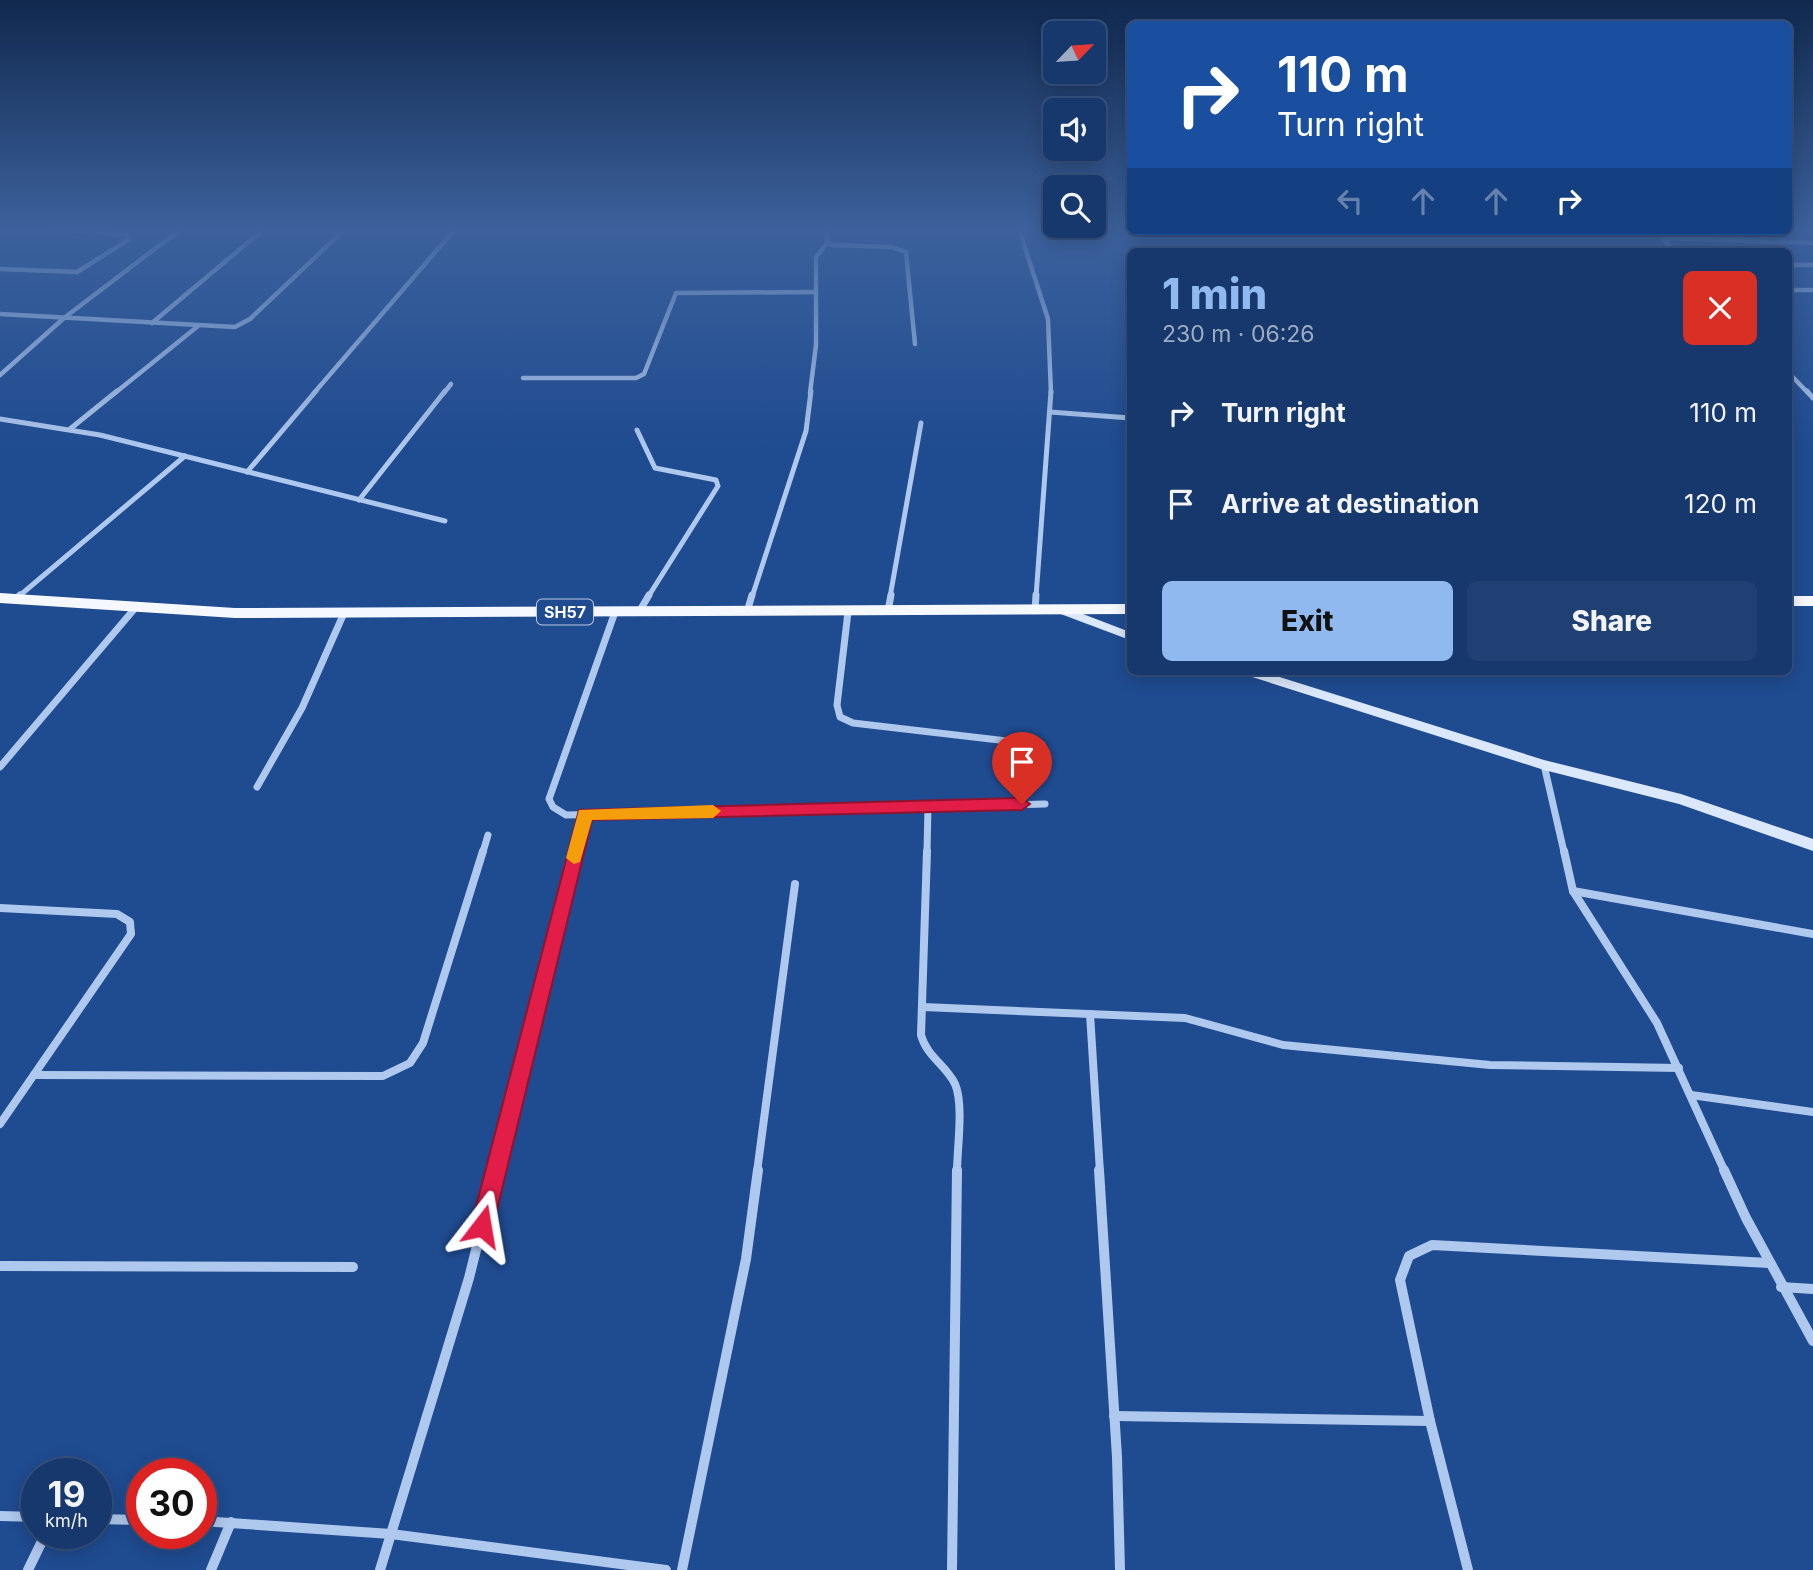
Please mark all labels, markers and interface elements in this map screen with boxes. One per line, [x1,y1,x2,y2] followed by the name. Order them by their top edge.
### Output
[1043,21,1106,84] north arrow
[1043,21,1106,238] map controls
[1277,45,1409,104] text: 110 m
[1162,49,1253,140] icon: right
[1043,98,1106,161] button: sound
[1277,105,1424,144] text: Turn right
[1043,175,1106,238] button: search
[1331,182,1369,220] icon: left
[1404,182,1442,220] icon: ahead
[1477,182,1515,220] icon: ahead
[1550,182,1588,220] icon: right
[1162,268,1267,319] text: 1 min
[1683,271,1757,345] button: close
[1162,320,1315,348] text: 230 m · 06:26
[1162,394,1200,432] icon: right
[1221,397,1346,428] text: Turn right
[1689,397,1757,428] text: 110 m
[1162,485,1200,523] icon: arrive
[1221,488,1480,519] text: Arrive at destination
[1684,488,1757,519] text: 120 m
[1162,581,1453,661] button: Exit
[1467,581,1757,661] button: Share
[537,600,593,624] road number: SH57
[992,732,1052,804] pin
[1003,743,1041,781] icon: arrive
[445,1189,519,1263] position arrow
[126,1458,217,1549] speed limit sign: 30
[48,1473,85,1515] text: 19
[45,1510,88,1531] text: km/h

